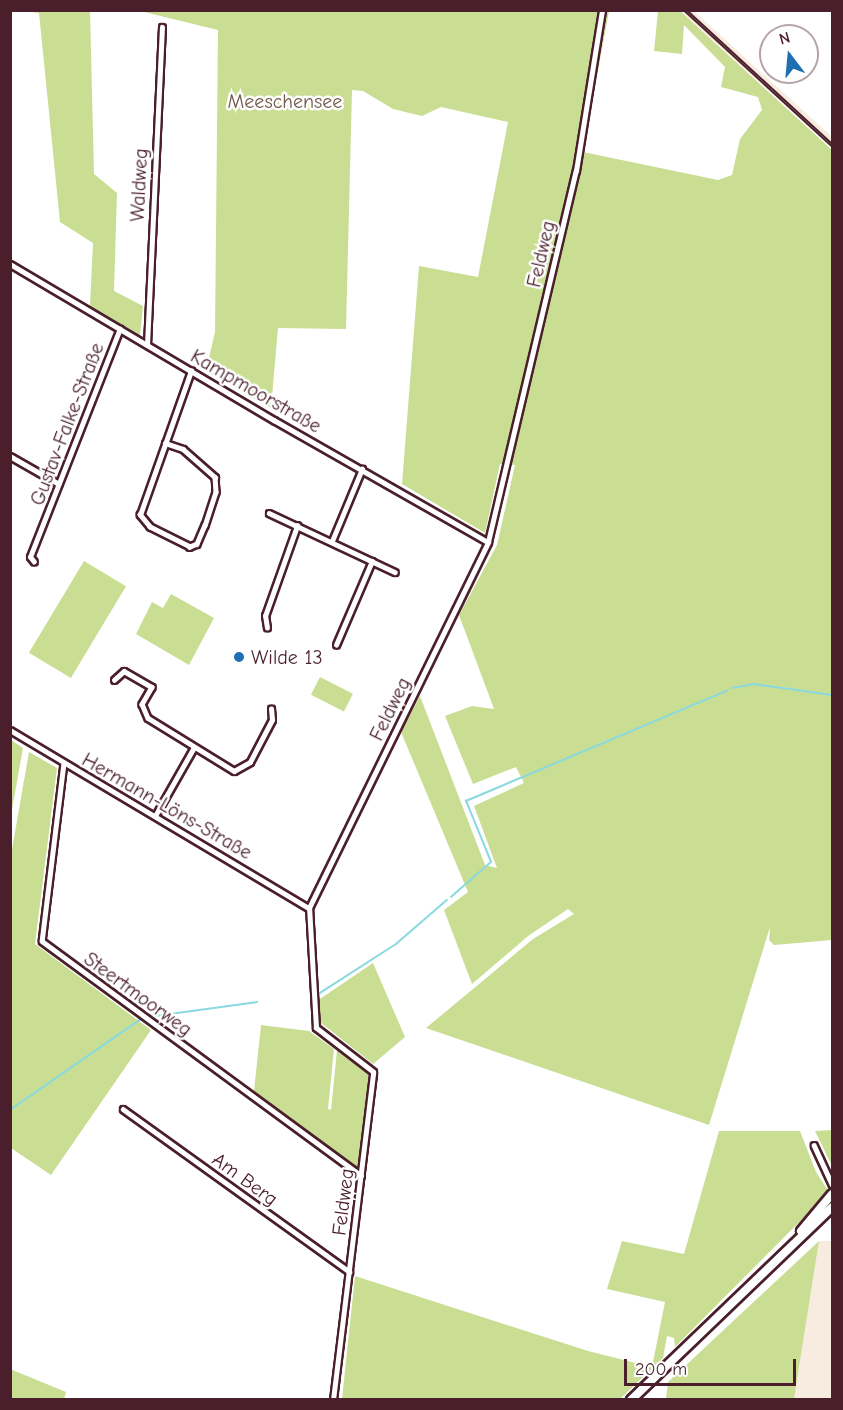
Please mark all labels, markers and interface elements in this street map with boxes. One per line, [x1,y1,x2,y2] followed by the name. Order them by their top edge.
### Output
[759,24,819,84] north arrow
[777,29,792,49] text: N
[228,89,342,113] park label: Meeschensee
[125,148,153,222] street label: Waldweg
[522,218,560,290] street label: Feldweg
[25,339,109,509] street label: Gustav-Falke-Straße
[186,344,326,438] street label: Kampmoorstraße
[251,645,323,669] place label: Wilde 13
[232,650,246,664] marker: Wilde 13
[364,673,416,745] street label: Feldweg
[78,748,256,864] street label: Hermann-Löns-Straße
[79,947,197,1041] street label: Steertmoorweg
[208,1147,282,1211] street label: Am Berg
[327,1167,359,1237] street label: Feldweg
[627,1347,800,1385] scale bar
[635,1359,687,1380] text: 200 m

